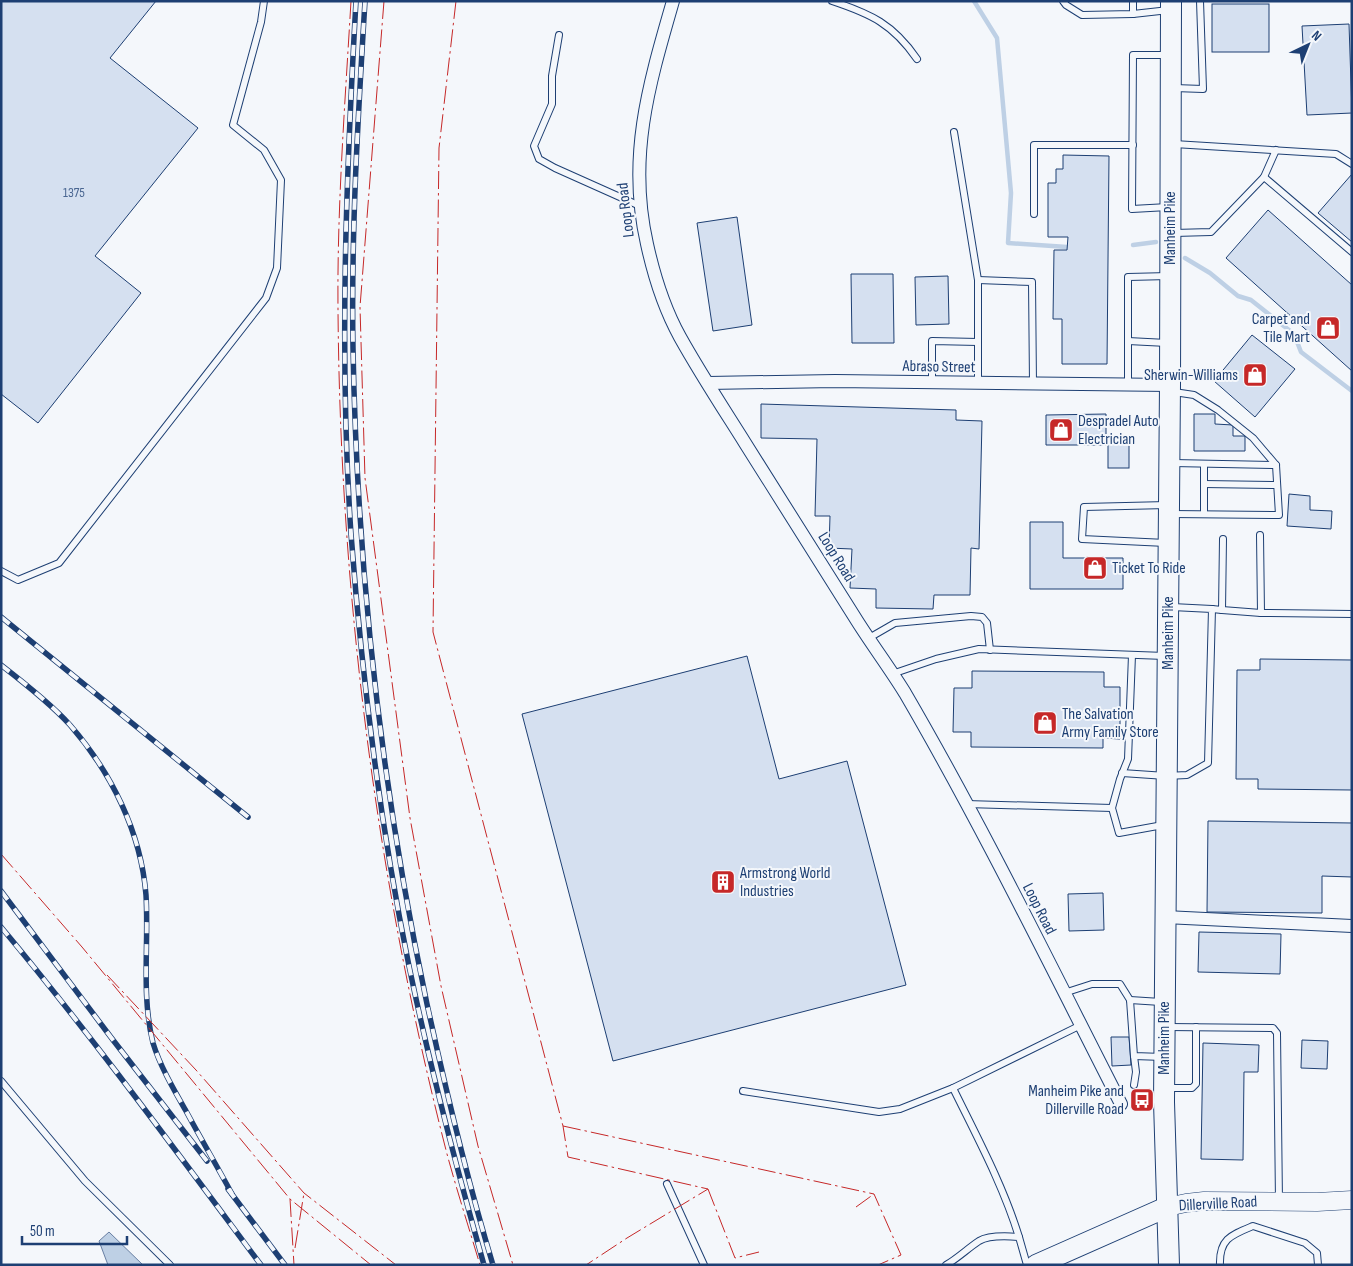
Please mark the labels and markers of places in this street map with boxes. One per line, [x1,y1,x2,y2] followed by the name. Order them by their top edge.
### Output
[1252,310,1310,347] place label: Carpet and Tile Mart
[1315,315,1341,341] shop icon: Carpet and Tile Mart
[1242,362,1268,388] shop icon: Sherwin-Williams
[1144,366,1238,385] place label: Sherwin-Williams
[1078,412,1159,449] place label: Despradel Auto Electrician
[1048,417,1074,443] shop icon: Despradel Auto Electrician
[1082,555,1108,581] shop icon: Ticket To Ride
[1112,559,1186,578] place label: Ticket To Ride
[1061,705,1159,742] place label: The Salvation Army Family Store
[1032,710,1058,736] shop icon: The Salvation Army Family Store
[739,864,830,901] place label: Armstrong World Industries
[710,869,736,895] building icon: Armstrong World Industries
[1028,1082,1124,1119] place label: Manheim Pike and Dillerville Road
[1129,1087,1155,1113] bus stop icon: Manheim Pike and Dillerville Road

